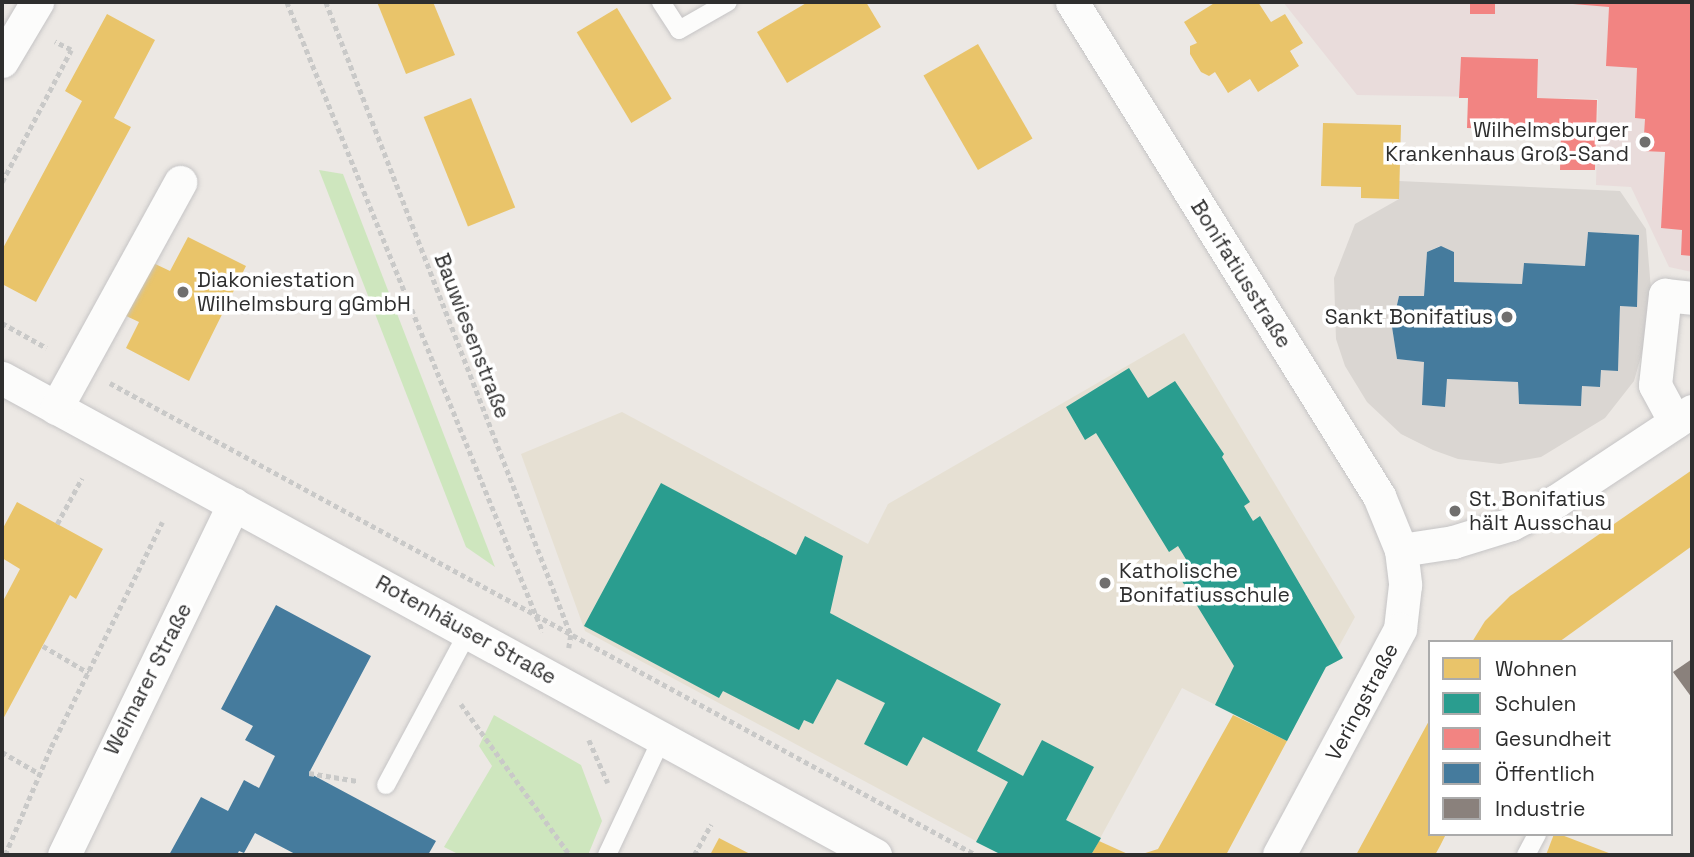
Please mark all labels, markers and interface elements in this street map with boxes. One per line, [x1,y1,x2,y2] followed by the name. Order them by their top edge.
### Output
[1385,117,1629,167] place label: Wilhelmsburger Krankenhaus Groß-Sand
[1635,132,1655,152] marker: Wilhelmsburger Krankenhaus Groß-Sand
[1185,195,1297,353] street label: Bonifatiusstraße
[429,250,515,422] street label: Bauwiesenstraße
[197,267,411,317] place label: Diakoniestation Wilhelmsburg gGmbH
[175,284,191,300] marker: Diakoniestation Wilhelmsburg gGmbH
[1325,304,1493,330] place label: Sankt Bonifatius
[1499,309,1515,325] marker: Sankt Bonifatius
[1469,486,1612,536] place label: St. Bonifatius hält Ausschau
[1447,503,1463,519] marker: St. Bonifatius hält Ausschau
[1119,558,1290,608] place label: Katholische Bonifatiusschule
[371,570,561,690] street label: Rotenhäuser Straße
[1097,575,1113,591] marker: Katholische Bonifatiusschule
[99,599,197,759] street label: Weimarer Straße
[1320,639,1404,765] street label: Veringstraße
[1428,640,1673,836] legend
[1495,655,1577,682] text: Wohnen
[1495,690,1576,717] text: Schulen
[1495,725,1612,752] text: Gesundheit
[1495,760,1595,787] text: Öffentlich
[1495,795,1585,822] text: Industrie

